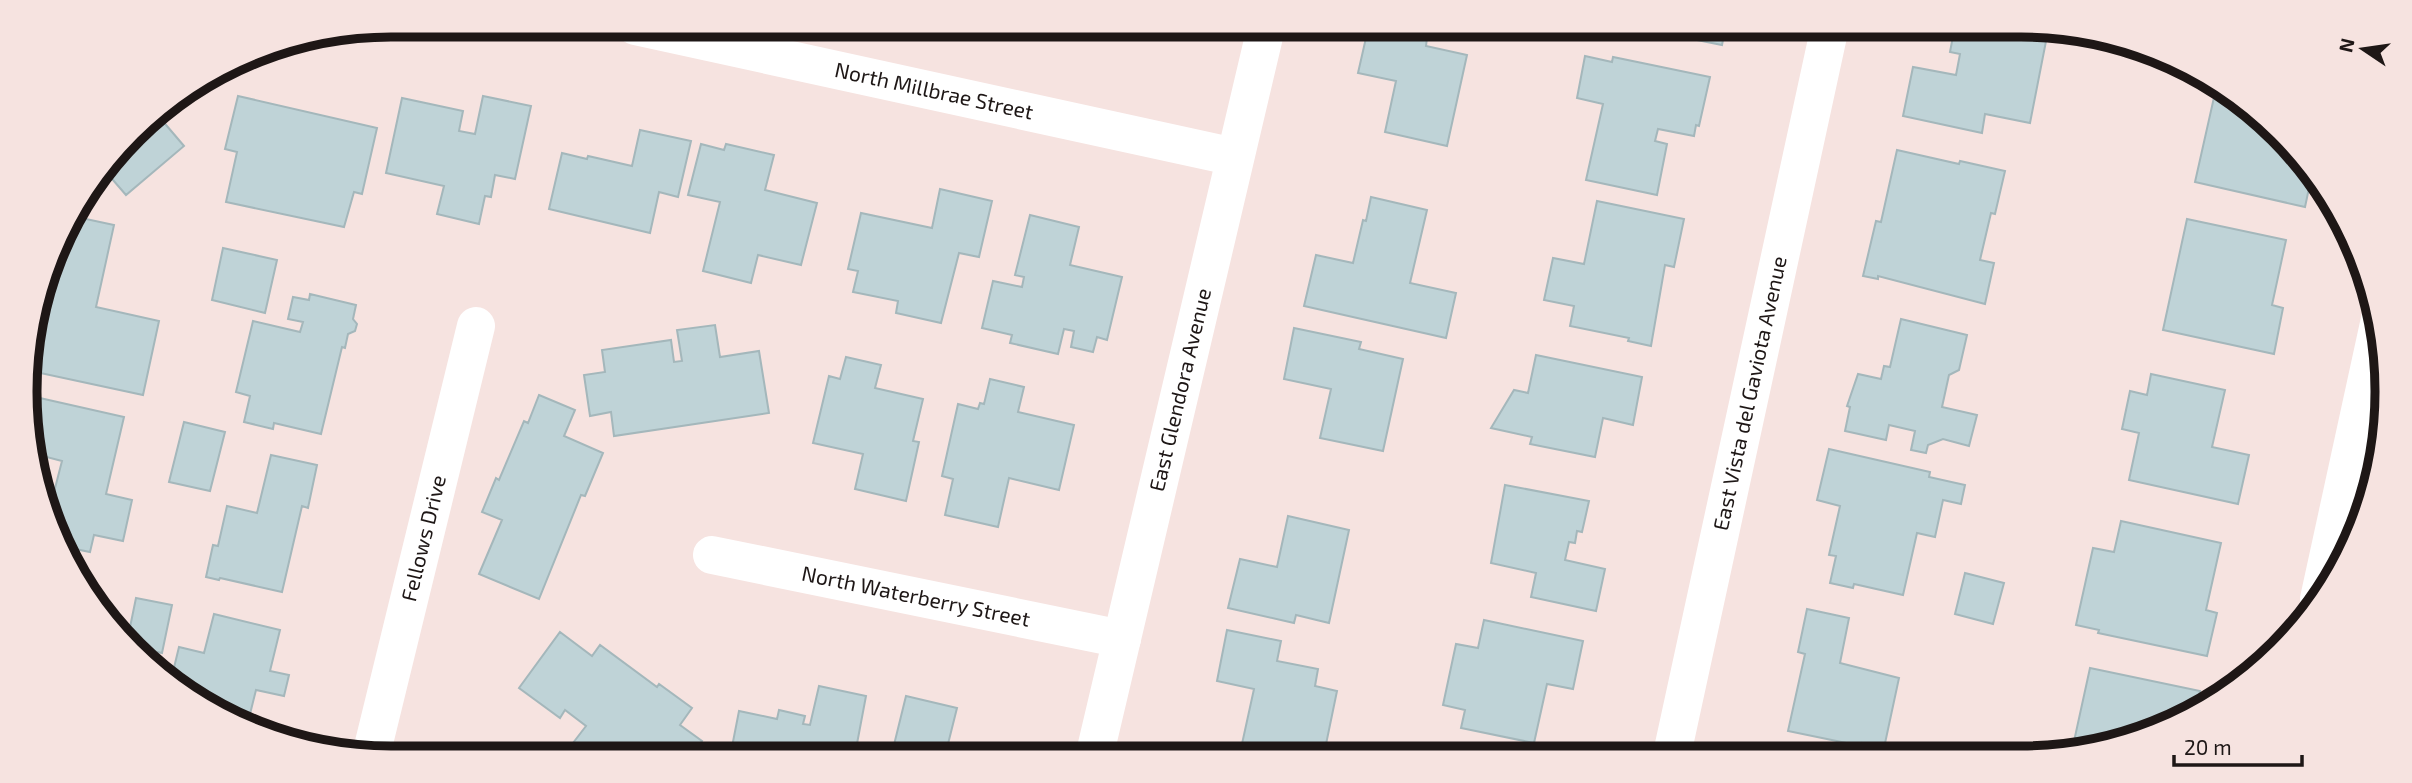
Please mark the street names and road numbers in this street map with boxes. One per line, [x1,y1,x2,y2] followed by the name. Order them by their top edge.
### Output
[833,56,1036,124] street label: North Millbrae Street
[1707,254,1791,533] street label: East Vista del Gaviota Avenue
[1143,285,1215,494] street label: East Glendora Avenue
[395,472,450,604] street label: Fellows Drive
[800,560,1033,631] street label: North Waterberry Street

